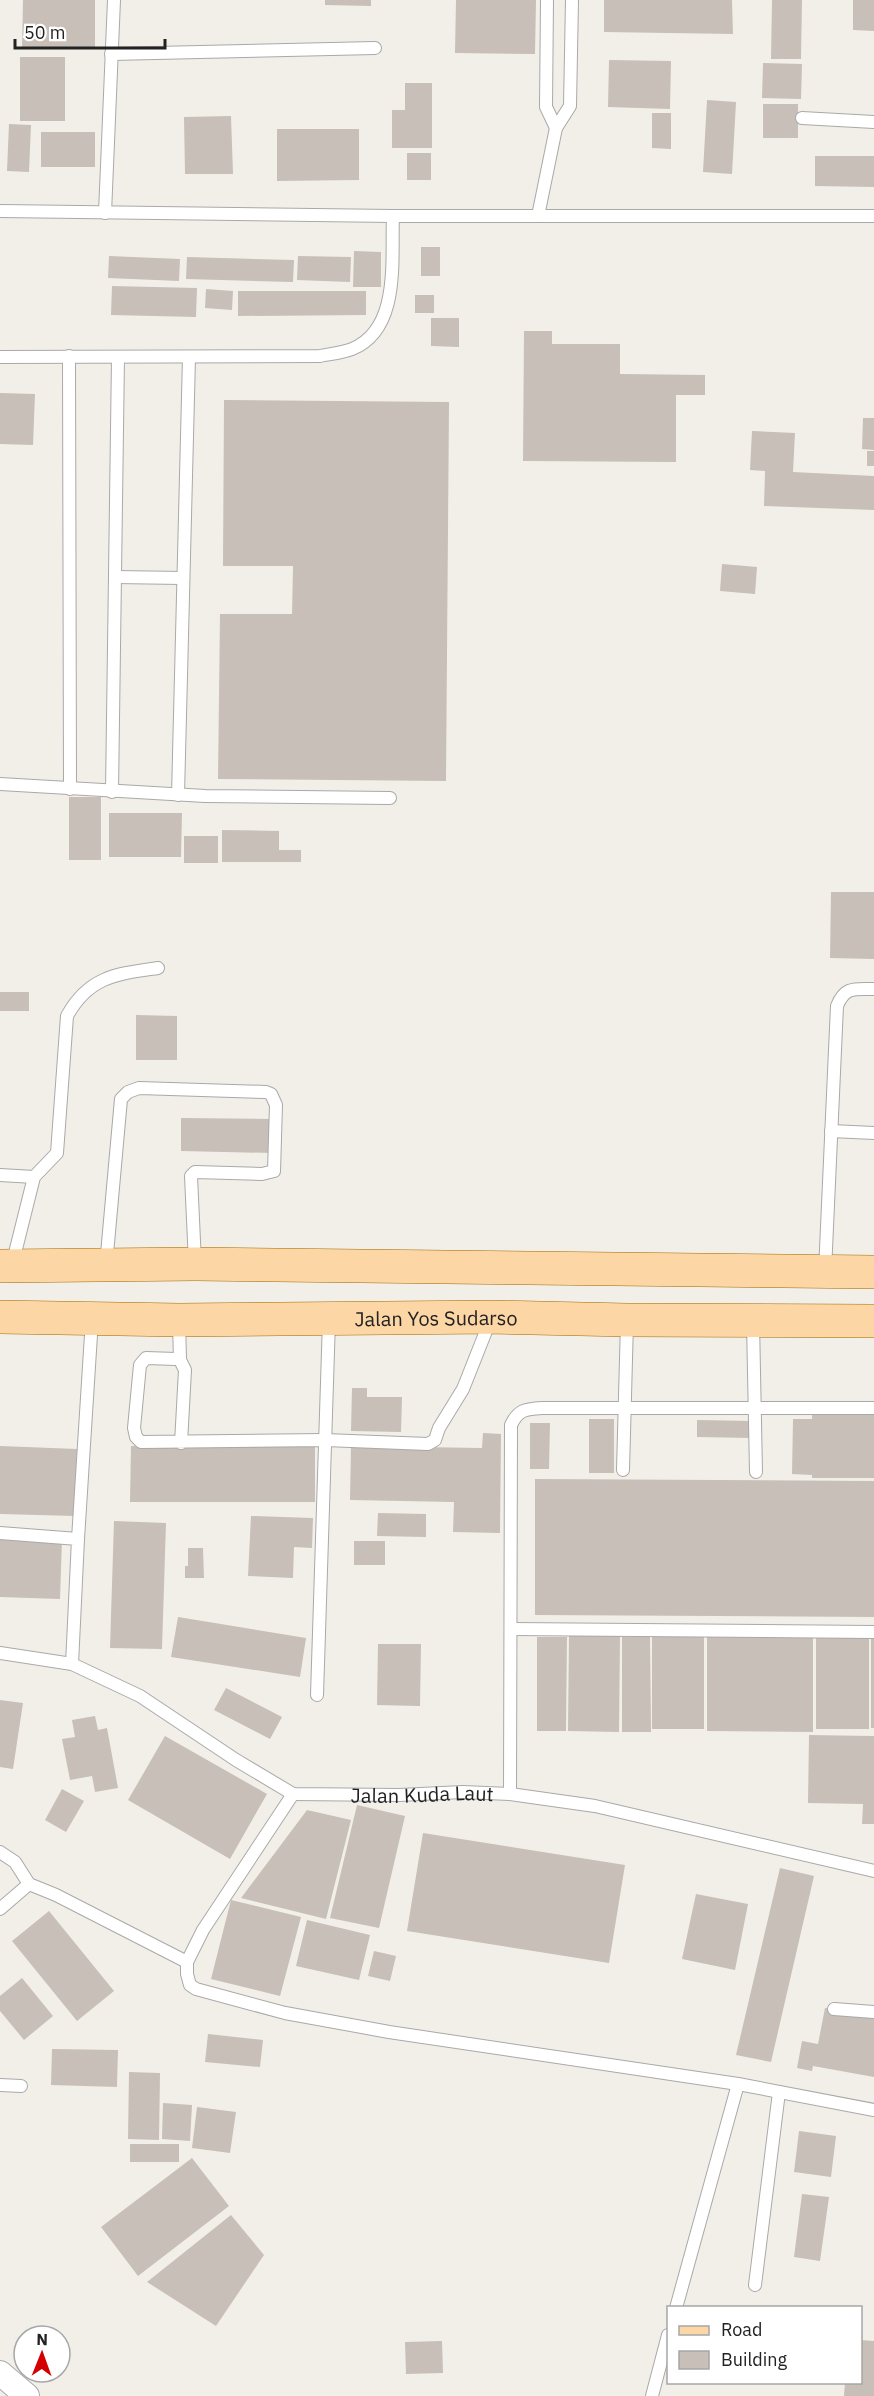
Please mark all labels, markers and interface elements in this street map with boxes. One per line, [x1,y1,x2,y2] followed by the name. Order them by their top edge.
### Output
[15,12,165,50] scale bar
[24,21,66,44] text: 50 m
[354,1303,518,1332] street label: Jalan Yos Sudarso
[351,1778,494,1809] street label: Jalan Kuda Laut
[667,2306,862,2384] legend
[721,2318,762,2341] text: Road
[12,2324,72,2384] north arrow
[36,2329,48,2349] text: N
[721,2348,788,2371] text: Building

